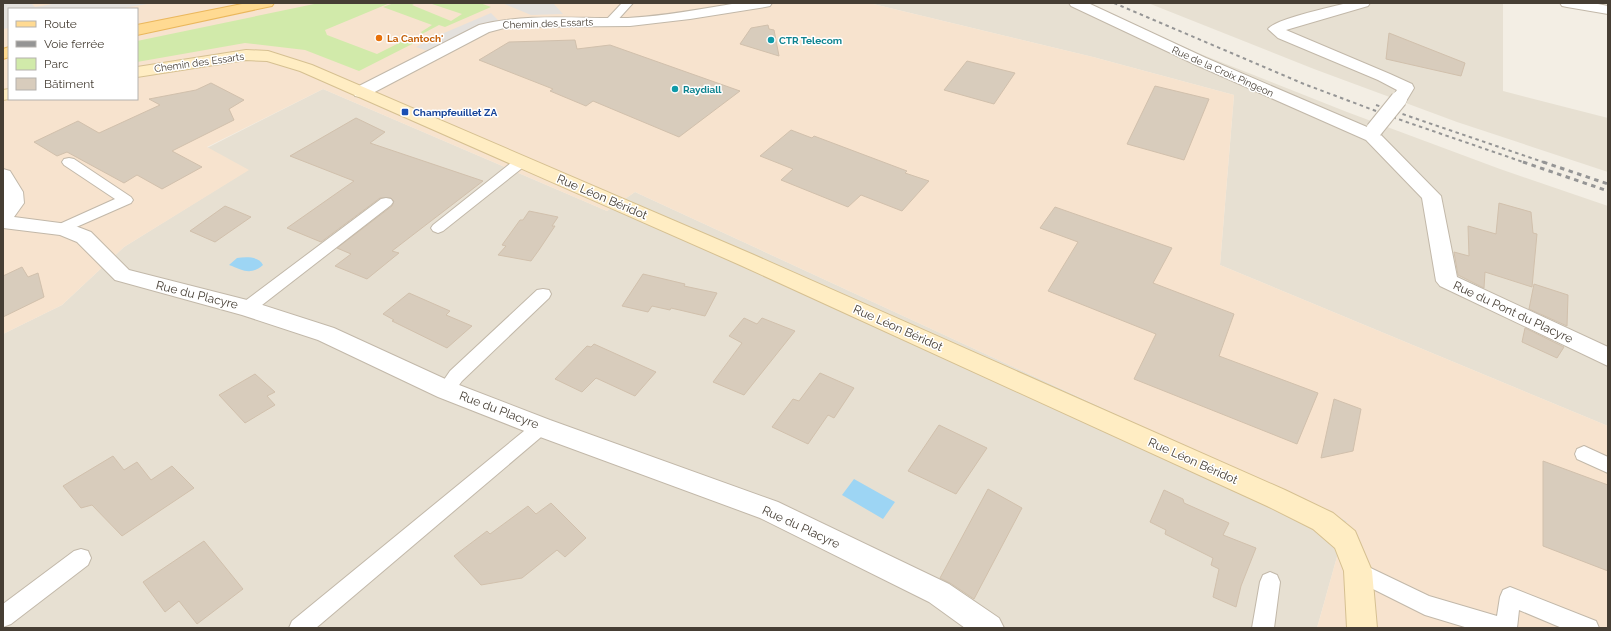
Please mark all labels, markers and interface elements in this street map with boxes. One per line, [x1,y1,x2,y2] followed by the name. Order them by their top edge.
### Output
[8,8,138,100] legend
[503,16,594,31] street label: Chemin des Essarts
[44,17,77,31] text: Route
[374,33,384,43] marker: La Cantoch'
[387,33,443,44] place label: La Cantoch'
[766,35,776,45] marker: CTR Telecom
[779,35,842,46] place label: CTR Telecom
[44,37,104,51] text: Voie ferrée
[1170,44,1276,99] street label: Rue de la Croix Pingeon
[153,51,245,74] street label: Chemin des Essarts
[44,57,69,71] text: Parc
[44,77,94,91] text: Bâtiment
[670,84,680,94] marker: Raydiall
[683,84,722,95] place label: Raydiall
[400,107,410,117] marker: Champfeuillet ZA
[413,107,497,118] place label: Champfeuillet ZA
[555,172,649,222] street label: Rue Léon Béridot
[155,278,239,312] street label: Rue du Placyre
[1451,278,1575,346] street label: Rue du Pont du Placyre
[851,302,945,354] street label: Rue Léon Béridot
[457,388,541,432] street label: Rue du Placyre
[1146,435,1240,487] street label: Rue Léon Béridot
[760,503,842,551] street label: Rue du Placyre

